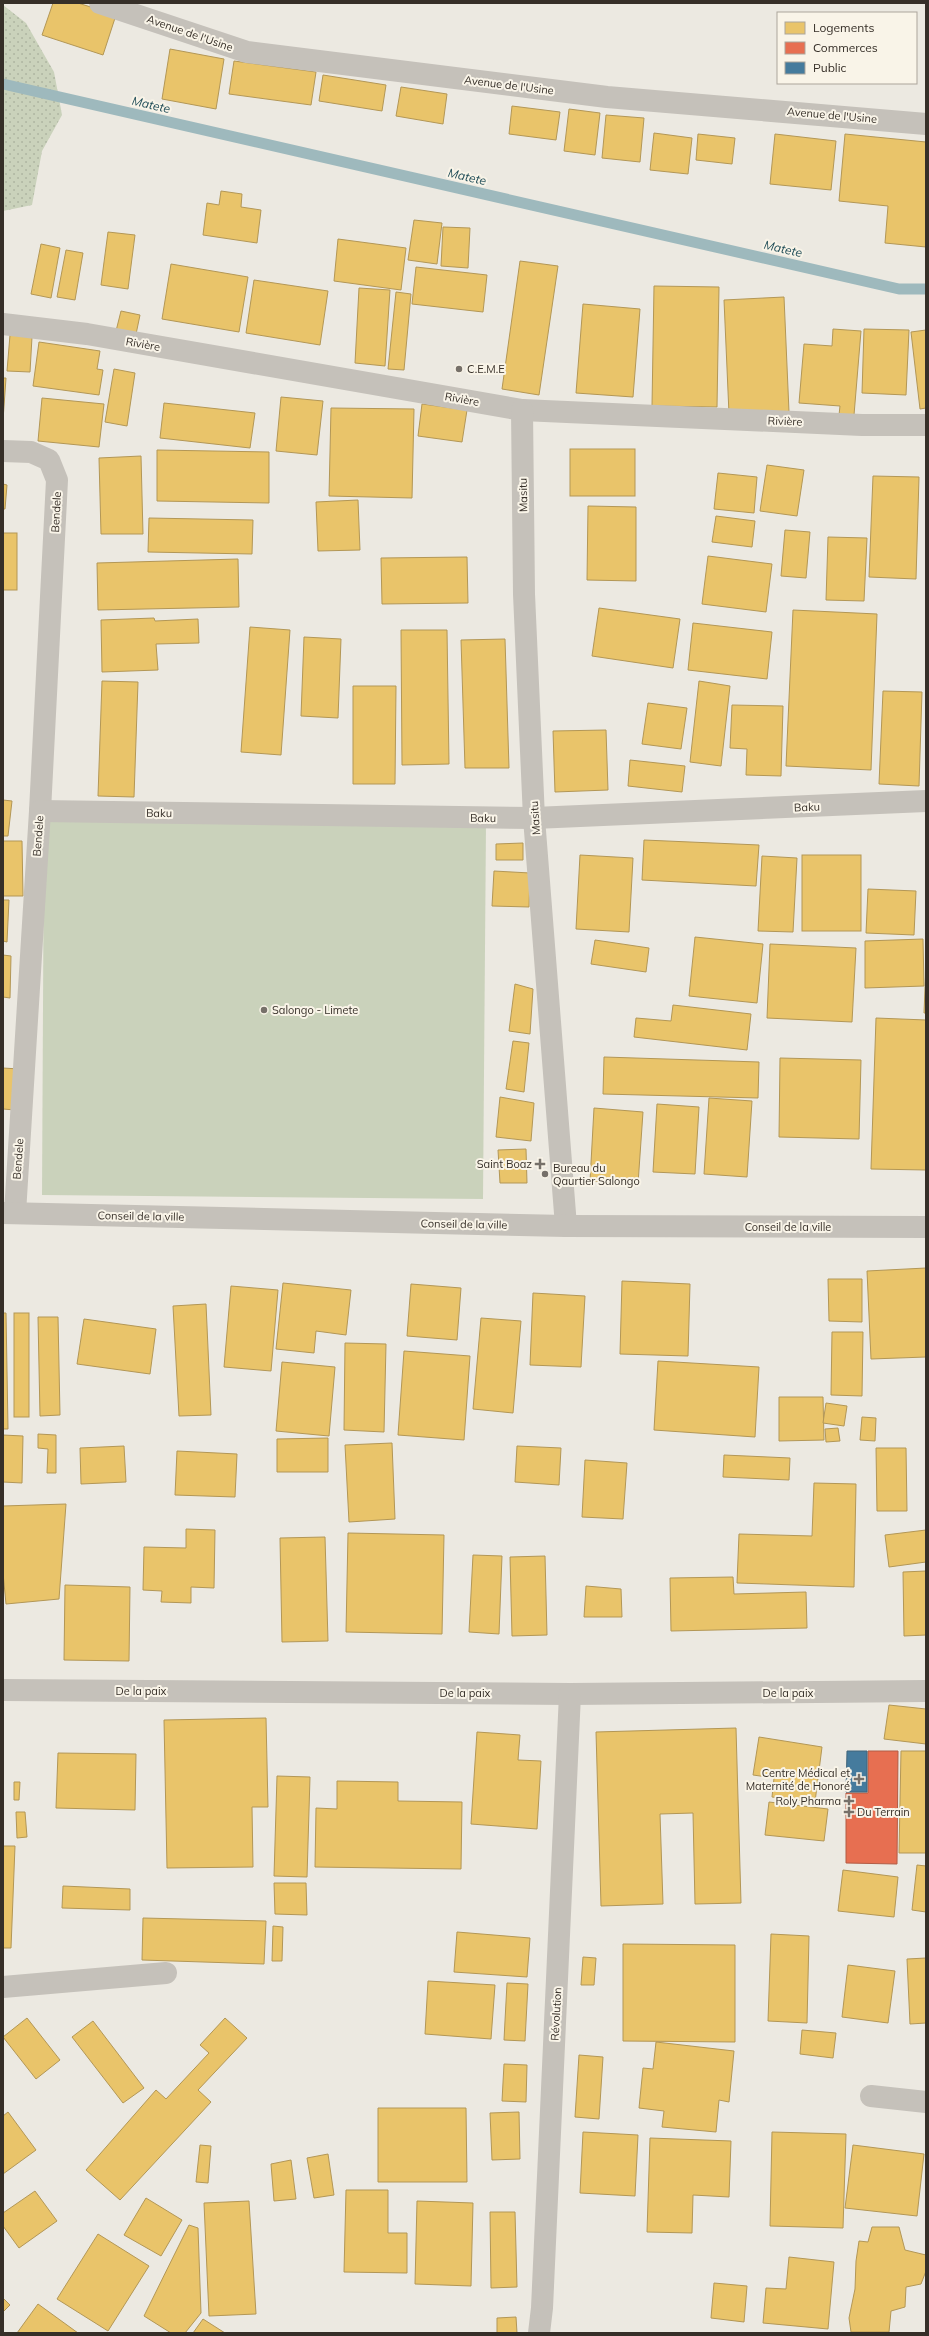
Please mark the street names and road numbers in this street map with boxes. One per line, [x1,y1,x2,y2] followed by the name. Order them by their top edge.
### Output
[145,12,235,54] street label: Avenue de l'Usine
[463,73,555,97] street label: Avenue de l'Usine
[786,104,878,126] street label: Avenue de l'Usine
[125,334,161,354] street label: Rivière
[444,389,480,409] street label: Rivière
[767,413,803,429] street label: Rivière
[516,478,530,512] street label: Masitu
[48,491,64,533] street label: Bendele
[527,800,543,836] street label: Masitu
[794,800,820,814] street label: Baku
[146,806,172,820] street label: Baku
[470,811,496,825] street label: Baku
[30,815,46,857] street label: Bendele
[10,1138,26,1180] street label: Bendele
[98,1208,184,1224] street label: Conseil de la ville
[421,1216,507,1232] street label: Conseil de la ville
[745,1220,831,1234] street label: Conseil de la ville
[116,1684,167,1698] street label: De la paix
[440,1686,491,1700] street label: De la paix
[763,1686,814,1700] street label: De la paix
[548,1987,564,2041] street label: Révolution

